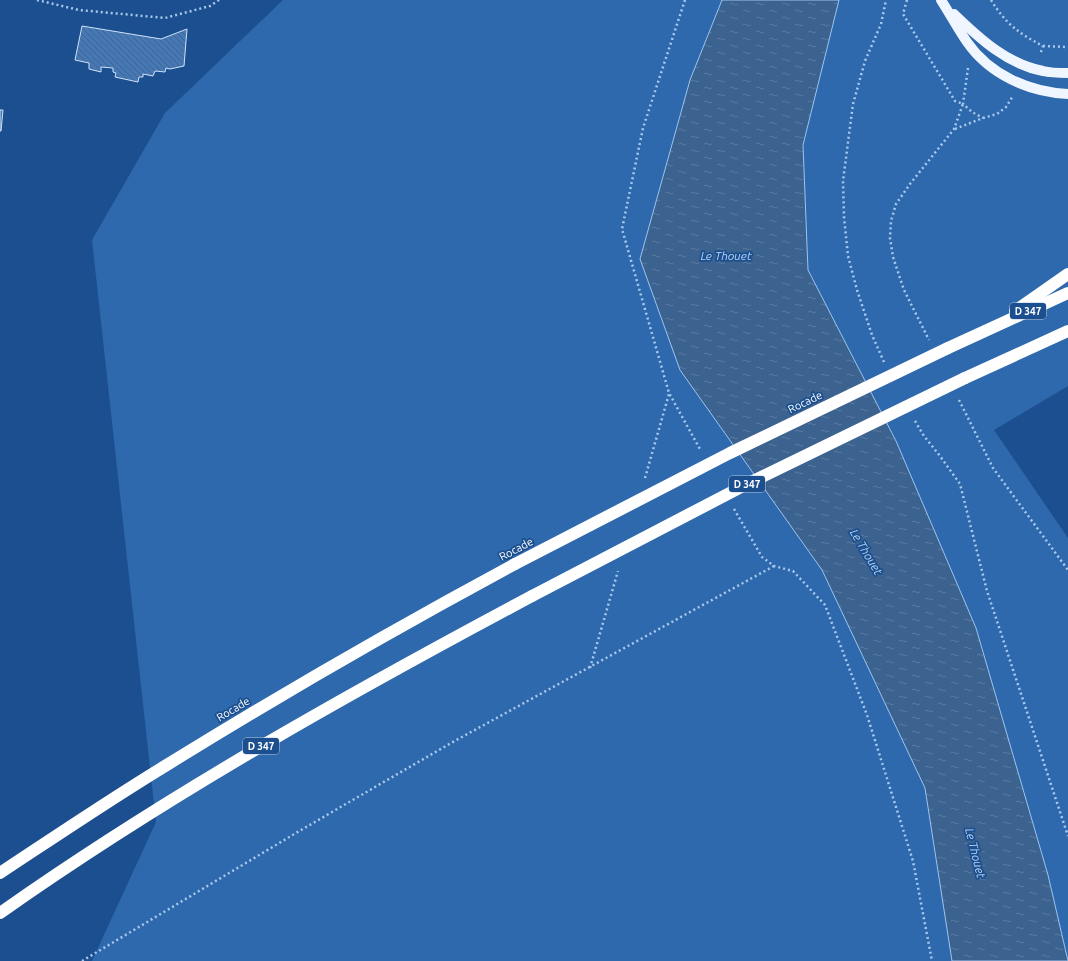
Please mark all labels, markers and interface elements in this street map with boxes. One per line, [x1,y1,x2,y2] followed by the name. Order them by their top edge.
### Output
[700,249,752,262] water label: Le Thouet
[1010,303,1046,319] road number: D 347
[786,389,824,415] street label: Rocade
[729,476,765,492] road number: D 347
[848,526,885,577] water label: Le Thouet
[497,535,535,563] street label: Rocade
[214,694,252,724] street label: Rocade
[243,738,279,754] road number: D 347
[963,826,988,880] water label: Le Thouet

